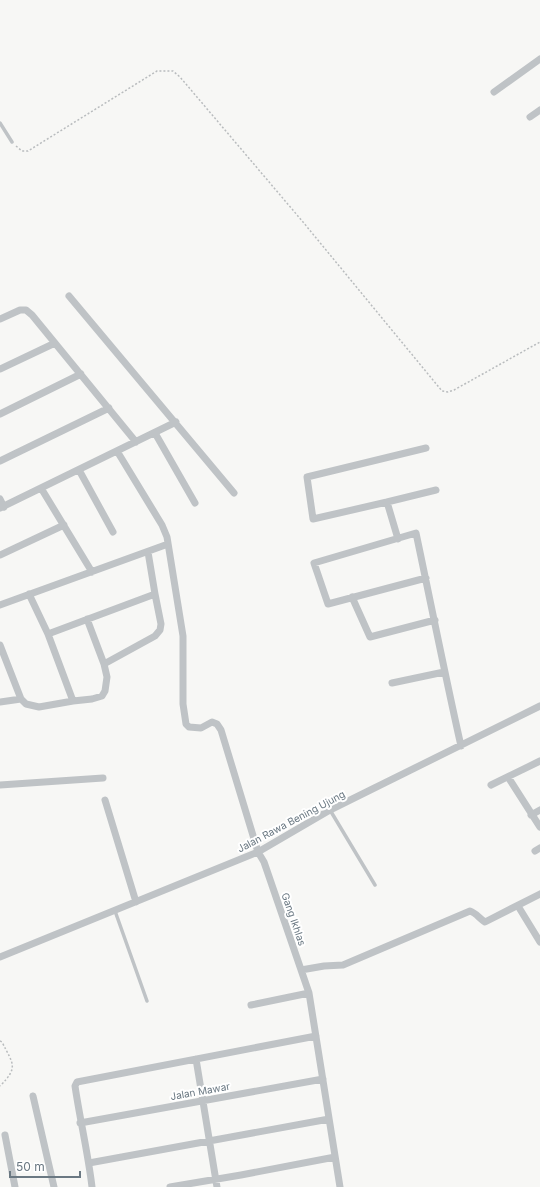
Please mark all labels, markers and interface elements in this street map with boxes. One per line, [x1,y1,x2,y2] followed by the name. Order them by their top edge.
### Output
[235,788,347,854] street label: Jalan Rawa Bening Ujung
[279,891,309,947] street label: Gang Ikhlas
[169,1080,231,1102] street label: Jalan Mawar
[10,1153,80,1179] scale bar
[16,1159,45,1174] text: 50 m

